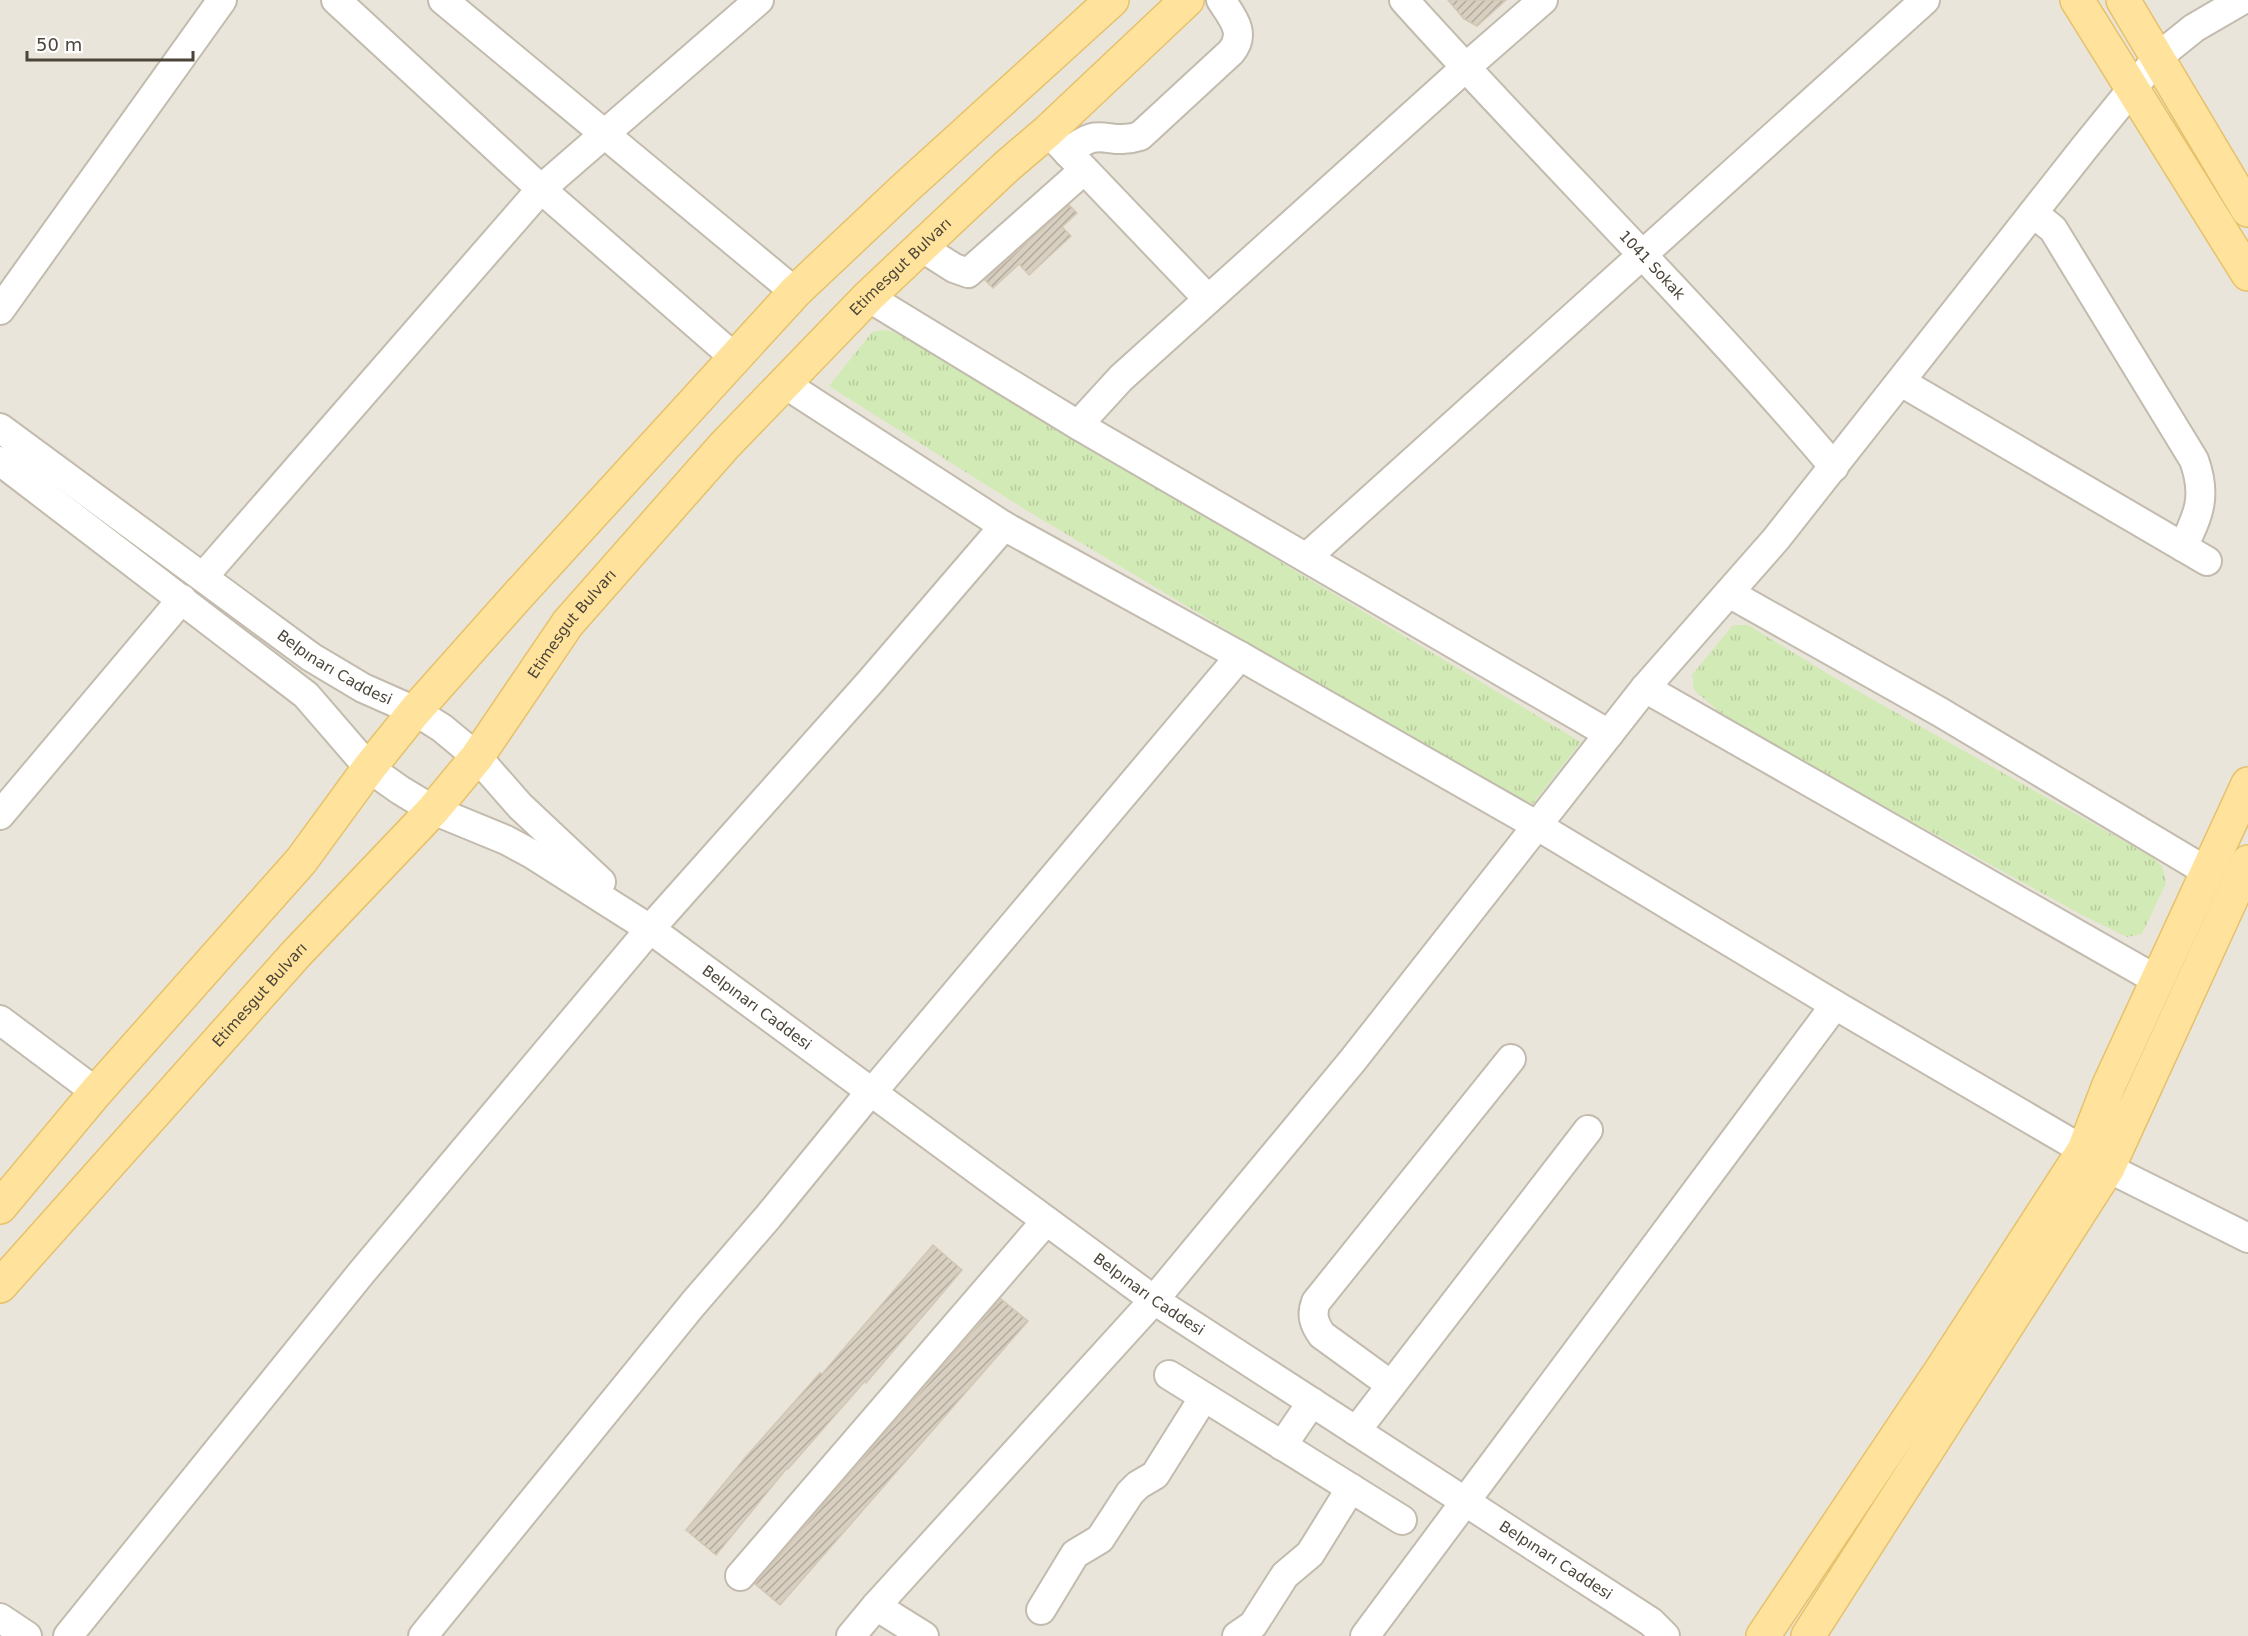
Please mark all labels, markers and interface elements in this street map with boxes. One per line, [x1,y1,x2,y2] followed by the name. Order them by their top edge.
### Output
[27,24,194,62] scale bar
[36,34,82,55] text: 50 m
[846,214,955,319] street label: Etimesgut Bulvarı
[1615,227,1689,304] street label: 1041 Sokak
[524,566,620,682] street label: Etimesgut Bulvarı
[274,626,395,709] street label: Belpınarı Caddesi
[208,939,311,1051] street label: Etimesgut Bulvarı
[699,961,815,1054] street label: Belpınarı Caddesi
[1090,1250,1208,1339] street label: Belpınarı Caddesi
[1496,1517,1616,1603] street label: Belpınarı Caddesi

